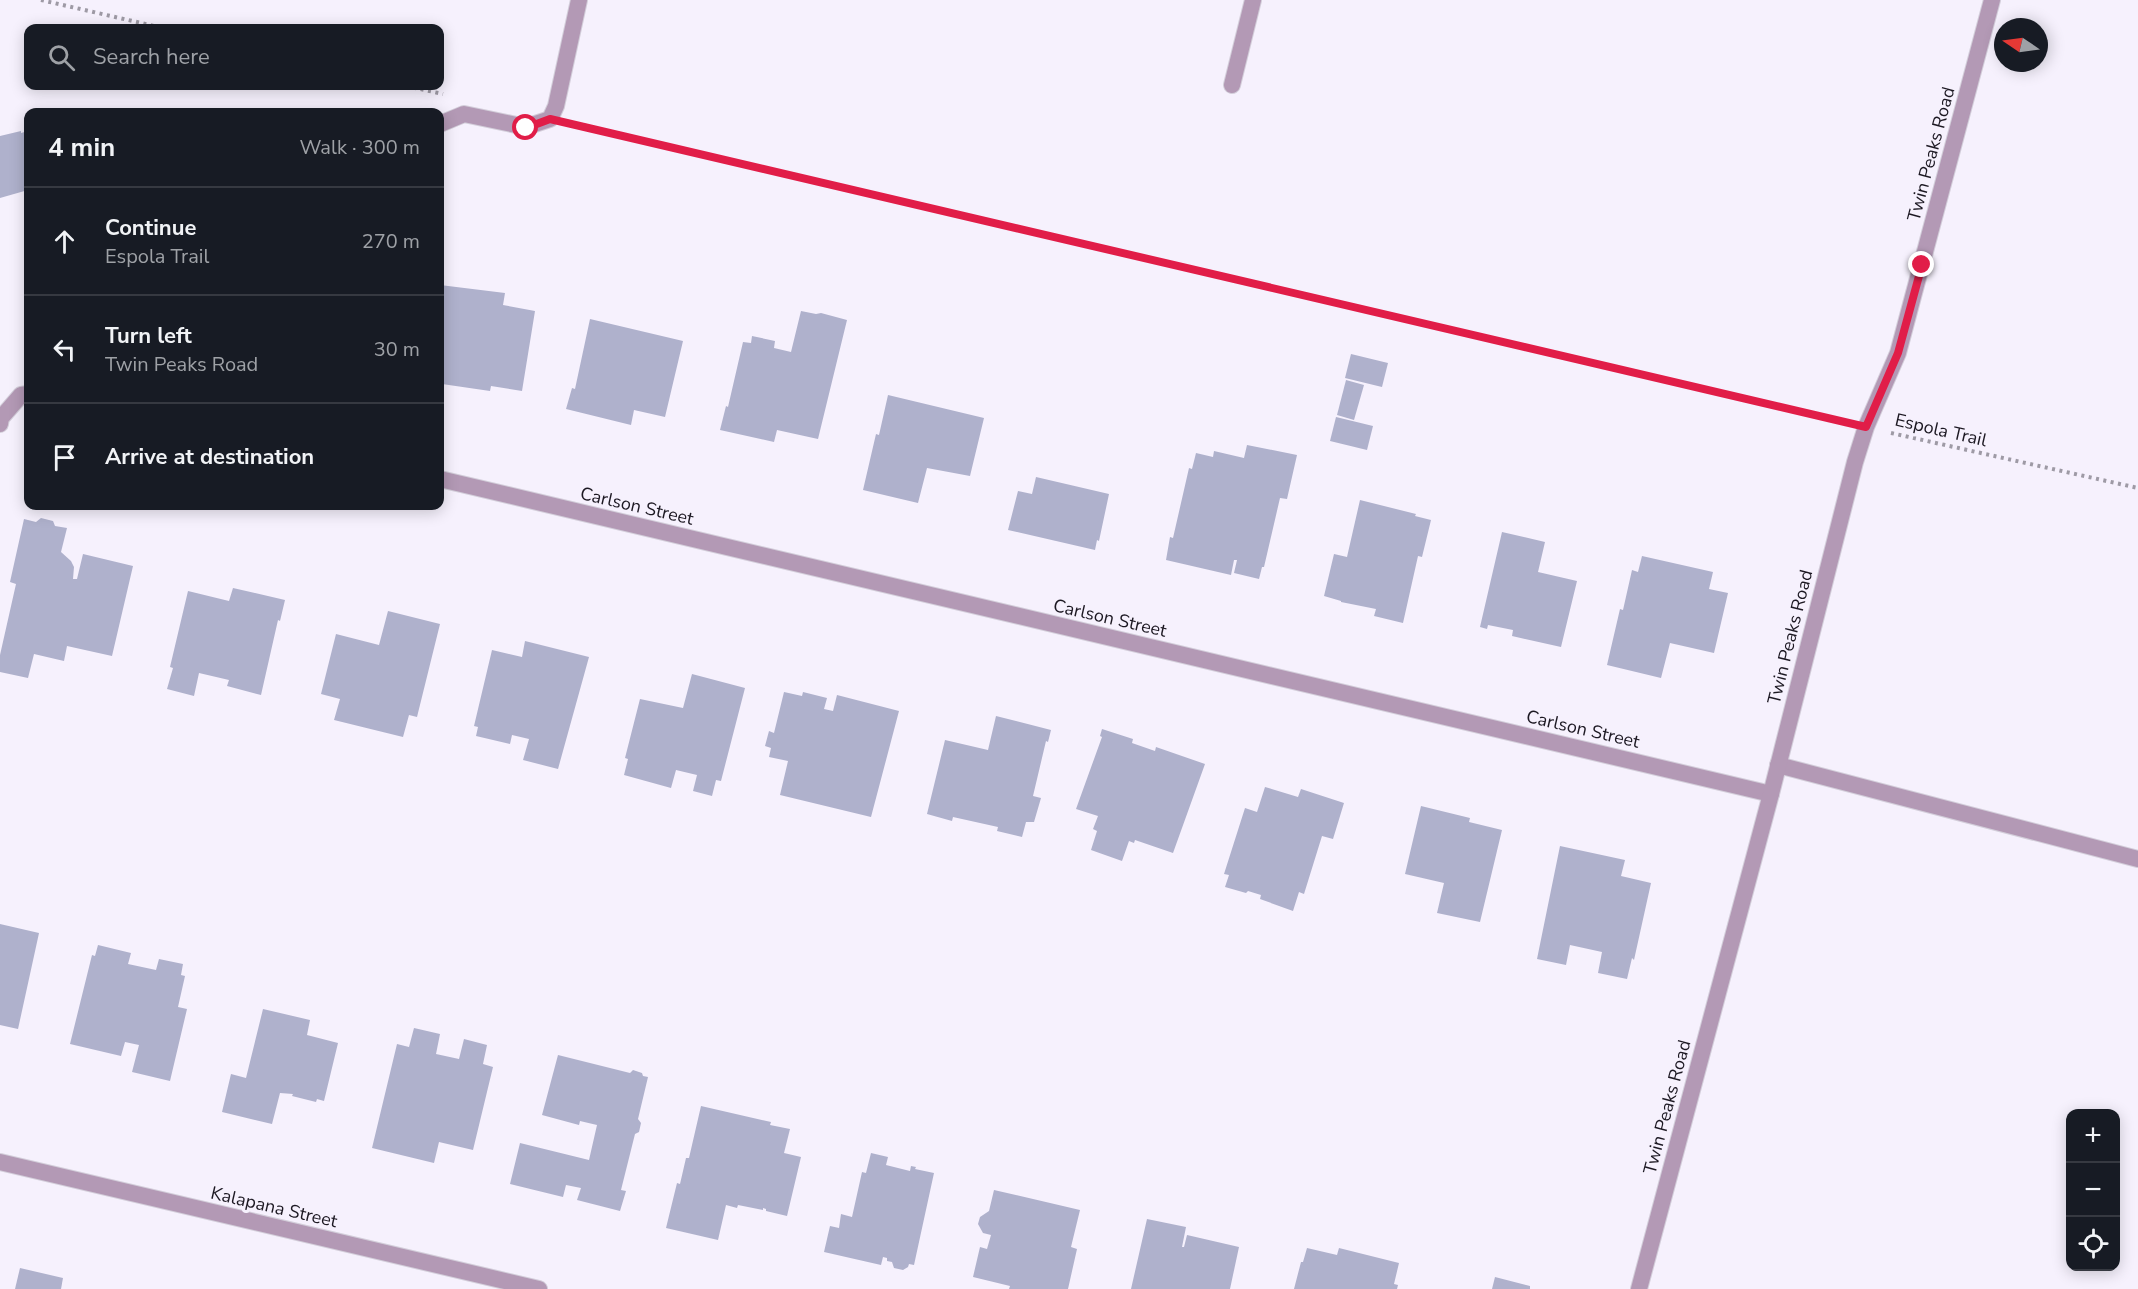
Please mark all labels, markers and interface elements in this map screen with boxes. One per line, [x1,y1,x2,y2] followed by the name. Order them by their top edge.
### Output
[1994,18,2048,72] north arrow
[24,24,444,90] search box
[45,41,78,74] icon: search
[93,42,210,72] text: Search here
[1902,84,1960,224] street label: Twin Peaks Road
[512,114,538,140] route start
[48,130,115,165] text: 4 min
[300,134,420,161] text: Walk · 300 m
[105,213,196,243] text: Continue
[48,225,81,258] icon: ahead
[362,228,420,255] text: 270 m
[105,243,209,270] text: Espola Trail
[1908,251,1934,277] route end
[105,321,192,351] text: Turn left
[48,333,81,366] icon: left
[374,336,420,363] text: 30 m
[105,351,258,378] text: Twin Peaks Road
[1893,408,1990,452] street label: Espola Trail
[48,441,81,474] icon: arrive
[105,442,314,472] text: Arrive at destination
[578,481,697,531] street label: Carlson Street
[1762,567,1818,707] street label: Twin Peaks Road
[1051,593,1170,643] street label: Carlson Street
[1524,704,1643,754] street label: Carlson Street
[1638,1037,1696,1177] street label: Twin Peaks Road
[2066,1109,2120,1271] map controls
[2066,1109,2120,1163] button: +
[2066,1163,2120,1217] button: −
[208,1181,340,1233] street label: Kalapana Street
[2066,1217,2120,1271] button: locate

